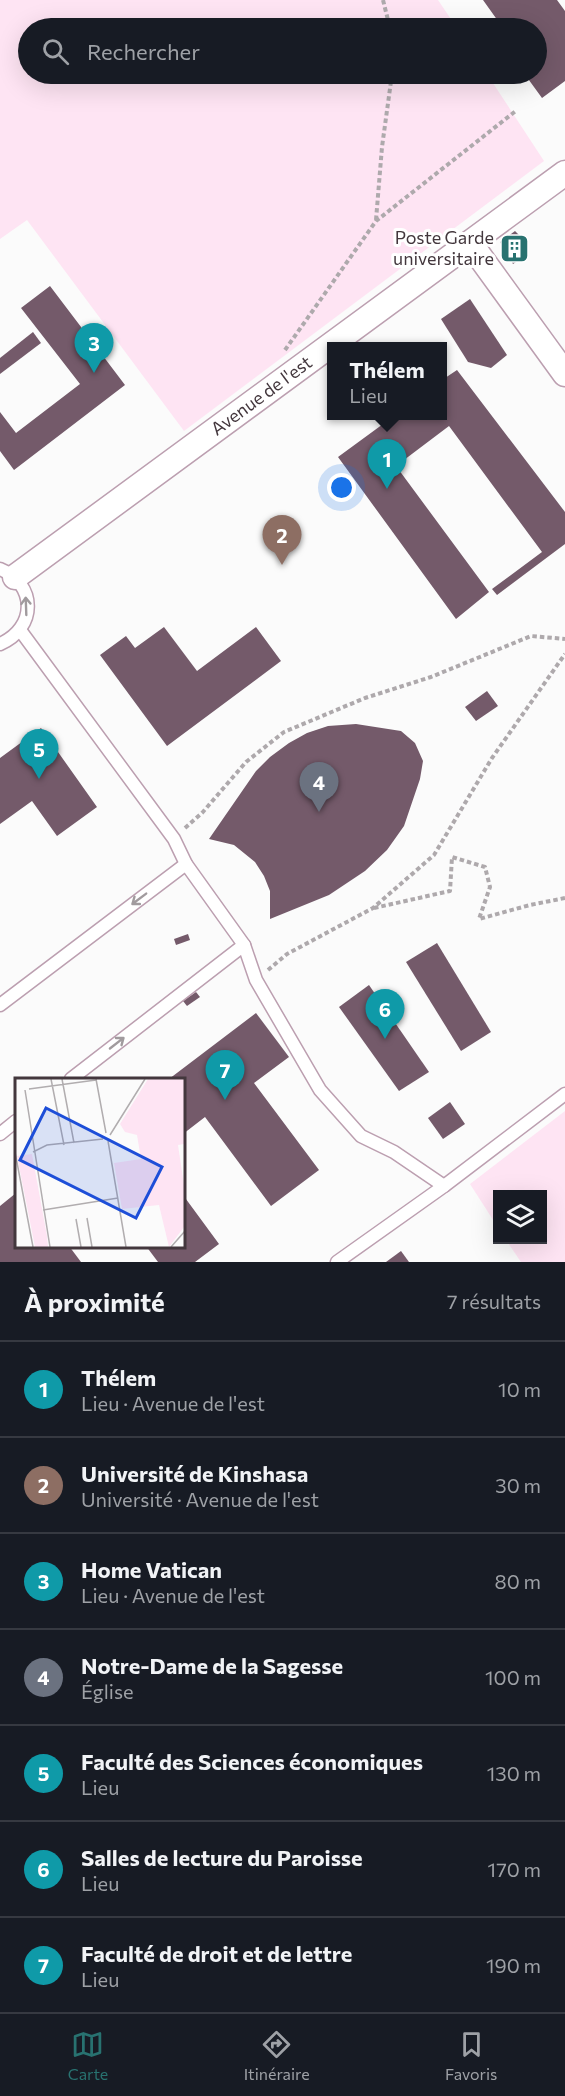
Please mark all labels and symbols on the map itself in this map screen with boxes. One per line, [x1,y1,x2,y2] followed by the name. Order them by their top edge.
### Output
[393,226,494,269] place label: Poste Garde universitaire
[499,232,531,264] building icon: Poste Garde universitaire
[74,324,113,373] pin: 3
[206,351,316,439] street label: Avenue de l'est
[368,440,406,489] pin: 1
[327,473,356,502] your location
[262,516,302,565] pin: 2
[21,597,32,617] one-way arrow
[20,730,58,779] pin: 5
[300,762,338,812] pin: 4
[132,893,148,905] one-way arrow
[366,990,404,1039] pin: 6
[109,1037,125,1050] one-way arrow
[206,1050,244,1100] pin: 7
[15,1078,184,1247] inset map

